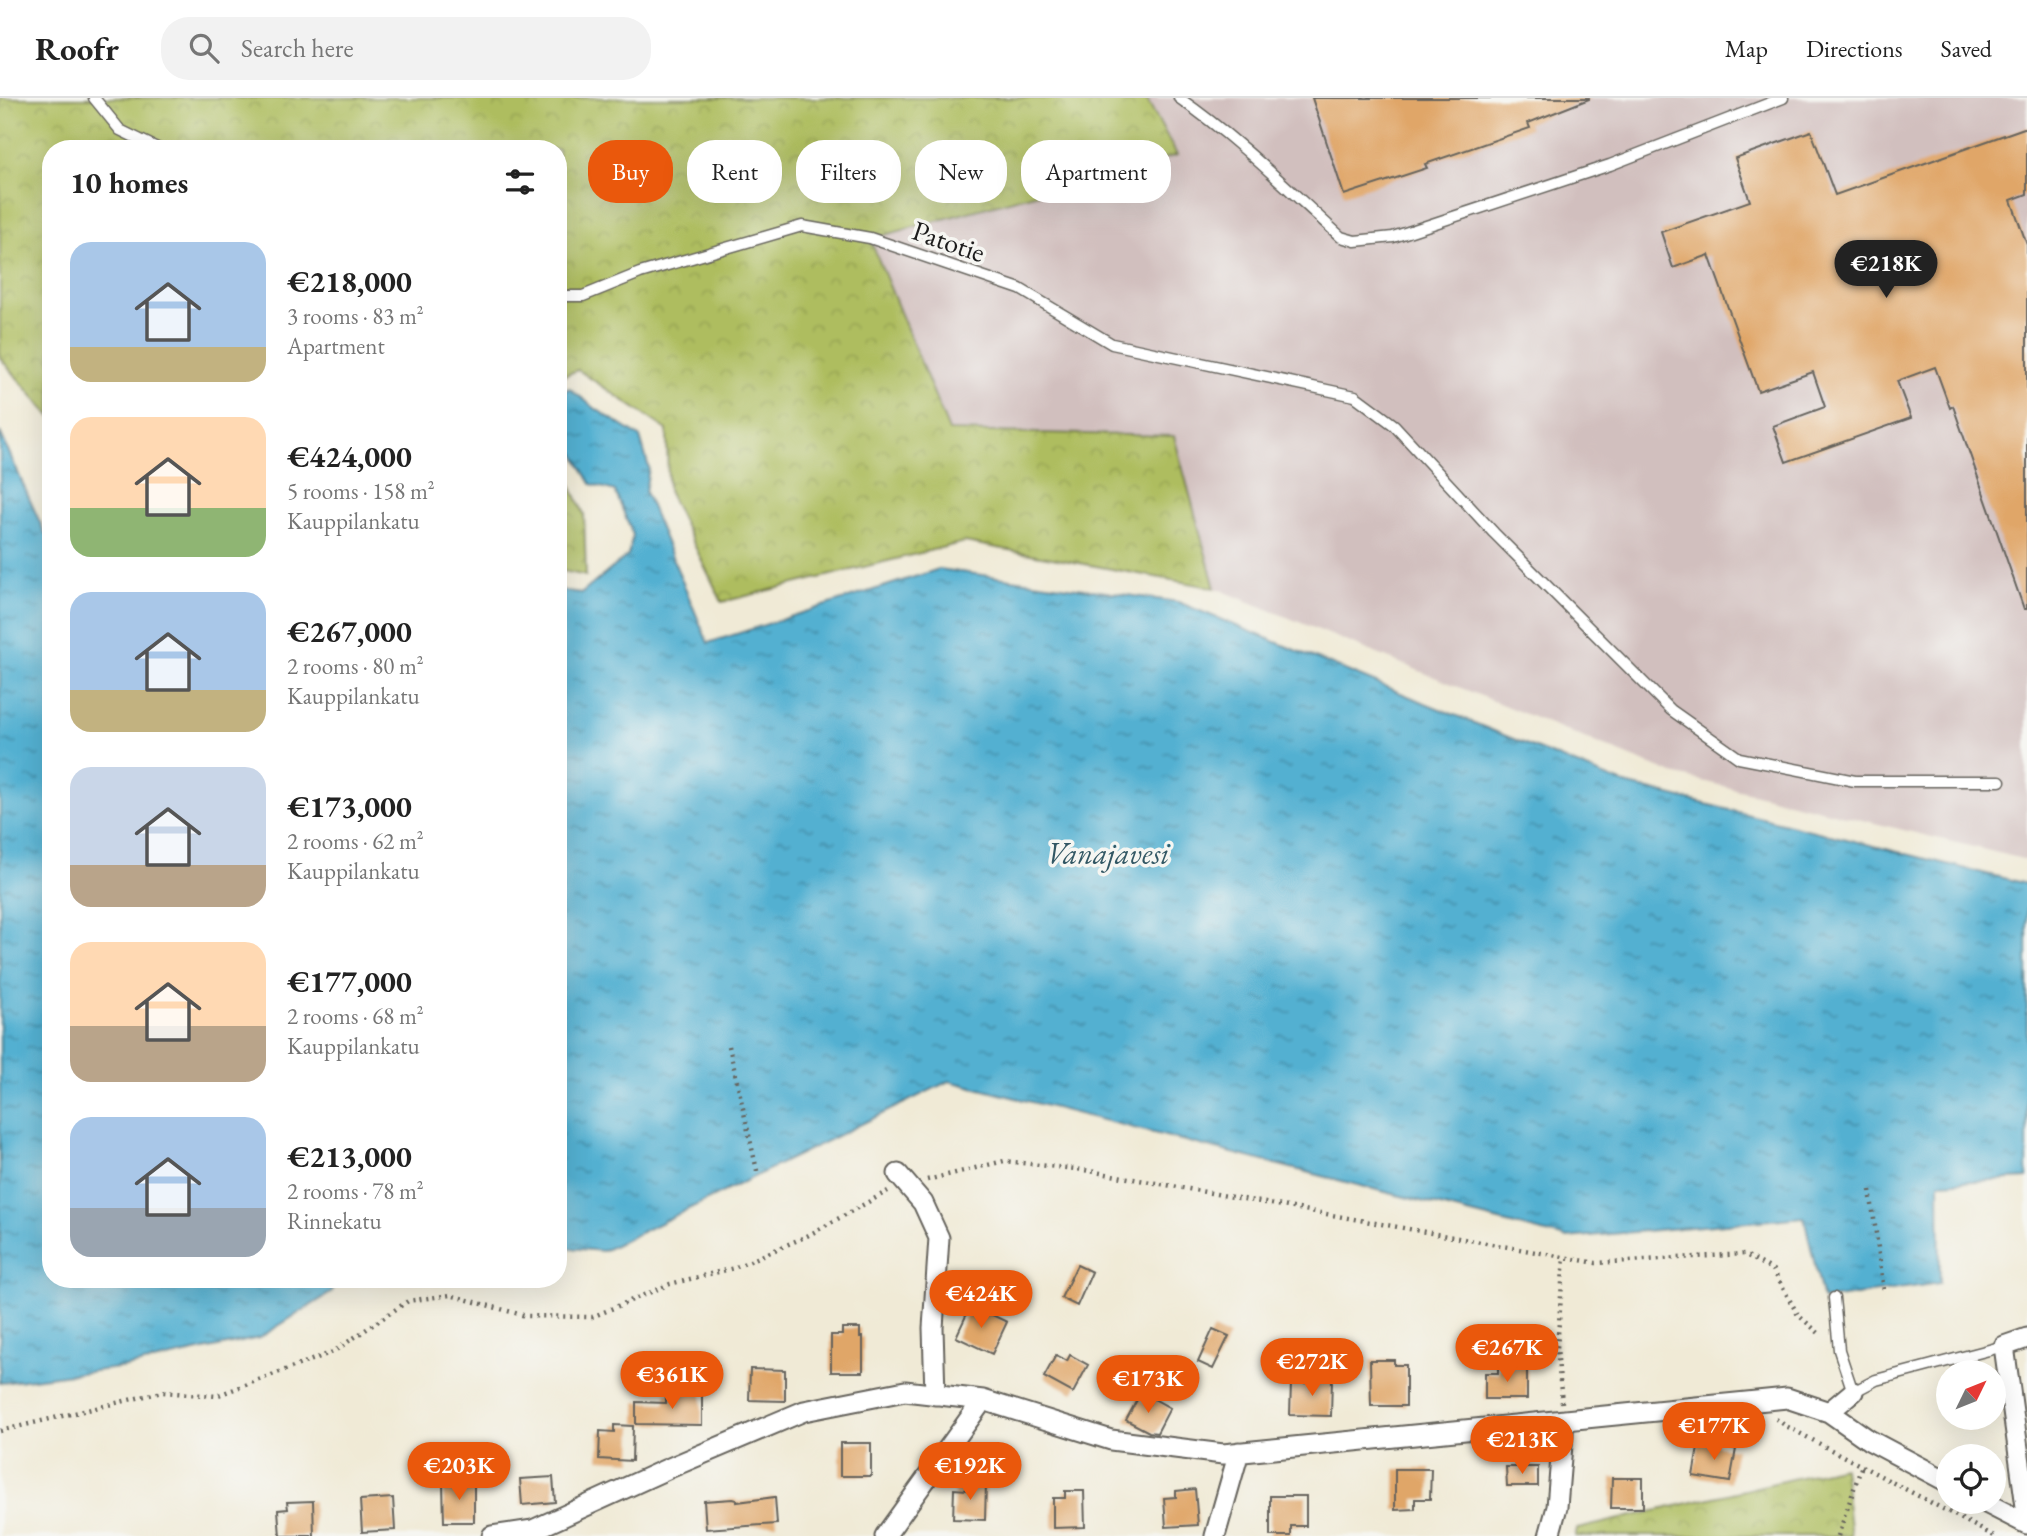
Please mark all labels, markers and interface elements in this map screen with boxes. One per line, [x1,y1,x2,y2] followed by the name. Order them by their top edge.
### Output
[161,17,651,80] search box
[35,27,119,70] text: Roofr
[185,29,223,67] icon: search
[241,31,354,65] text: Search here
[1725,33,1768,64] text: Map
[1806,33,1903,64] text: Directions
[1941,33,1992,64] text: Saved
[588,140,673,203] chip: Buy
[687,140,782,203] chip: Rent
[796,140,901,203] chip: Filters
[915,140,1007,203] chip: New
[1021,140,1171,203] chip: Apartment
[70,163,188,202] text: 10 homes
[501,163,539,201] icon: filters
[908,212,990,270] street label: Patotie
[1837,240,1935,300] pin: €218K
[1850,248,1922,278] text: €218K
[287,262,412,301] text: €218,000
[126,270,210,354] icon: home
[287,301,424,331] text: 3 rooms · 83 m²
[287,331,385,361] text: Apartment
[287,437,412,476] text: €424,000
[126,445,210,529] icon: home
[287,476,435,506] text: 5 rooms · 158 m²
[287,506,420,536] text: Kauppilankatu
[287,612,412,651] text: €267,000
[126,620,210,704] icon: home
[287,651,424,681] text: 2 rooms · 80 m²
[287,681,420,711] text: Kauppilankatu
[287,787,412,826] text: €173,000
[126,795,210,879] icon: home
[287,826,424,856] text: 2 rooms · 62 m²
[1047,834,1170,873] water label: Vanajavesi
[287,856,420,886] text: Kauppilankatu
[287,962,412,1001] text: €177,000
[126,970,210,1054] icon: home
[287,1001,424,1031] text: 2 rooms · 68 m²
[287,1031,420,1061] text: Kauppilankatu
[287,1137,412,1176] text: €213,000
[126,1145,210,1229] icon: home
[287,1176,424,1206] text: 2 rooms · 78 m²
[287,1206,382,1236] text: Rinnekatu
[932,1270,1030,1330] pin: €424K
[945,1278,1017,1308] text: €424K
[1458,1324,1556,1384] pin: €267K
[1471,1332,1543,1362] text: €267K
[1263,1338,1361,1398] pin: €272K
[1276,1346,1348,1376] text: €272K
[623,1352,721,1411] pin: €361K
[1099,1356,1197,1415] pin: €173K
[636,1359,708,1389] text: €361K
[1936,1360,2006,1430] north arrow
[1936,1360,2006,1514] map controls
[1112,1363,1184,1393] text: €173K
[1665,1402,1763,1462] pin: €177K
[1678,1410,1750,1440] text: €177K
[1473,1416,1571,1476] pin: €213K
[1486,1424,1558,1454] text: €213K
[410,1442,508,1502] pin: €203K
[921,1442,1019,1502] pin: €192K
[1936,1444,2006,1514] button: locate
[423,1450,495,1480] text: €203K
[934,1450,1006,1480] text: €192K

